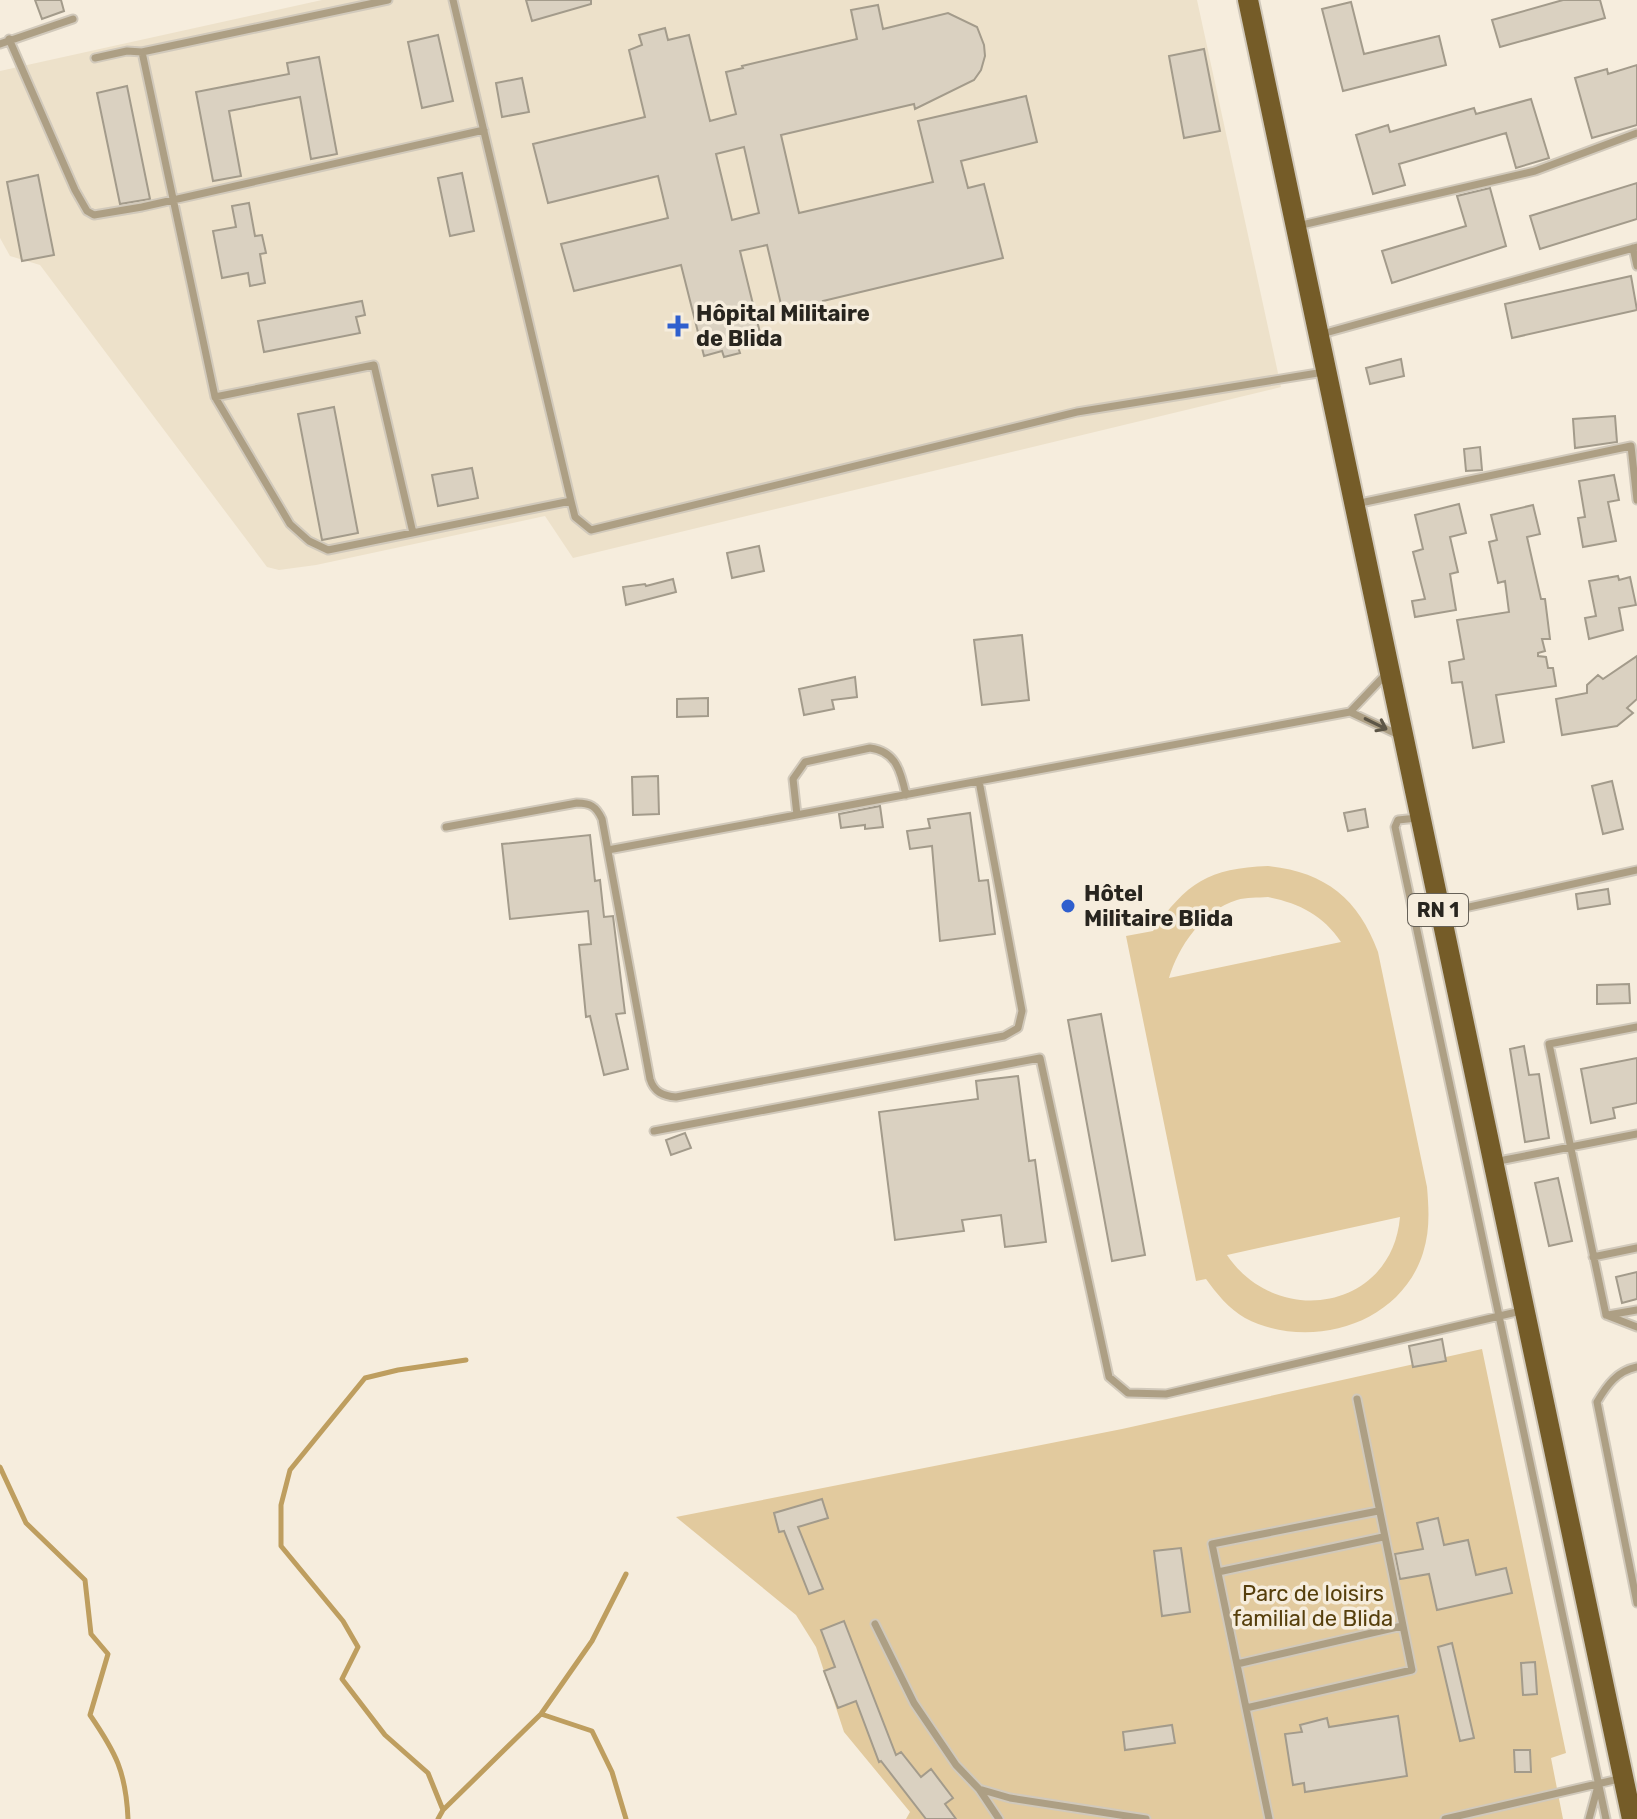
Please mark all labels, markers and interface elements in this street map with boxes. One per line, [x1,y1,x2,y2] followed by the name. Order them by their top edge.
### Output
[696,300,870,352] place label: Hôpital Militaire de Blida
[667,315,689,337] marker: Hôpital Militaire de Blida
[1364,717,1388,732] one-way arrow
[1084,880,1233,932] place label: Hôtel Militaire Blida
[1408,894,1468,926] road number: RN 1
[1059,897,1077,915] marker: Hôtel Militaire Blida
[1233,1580,1393,1632] park label: Parc de loisirs familial de Blida

